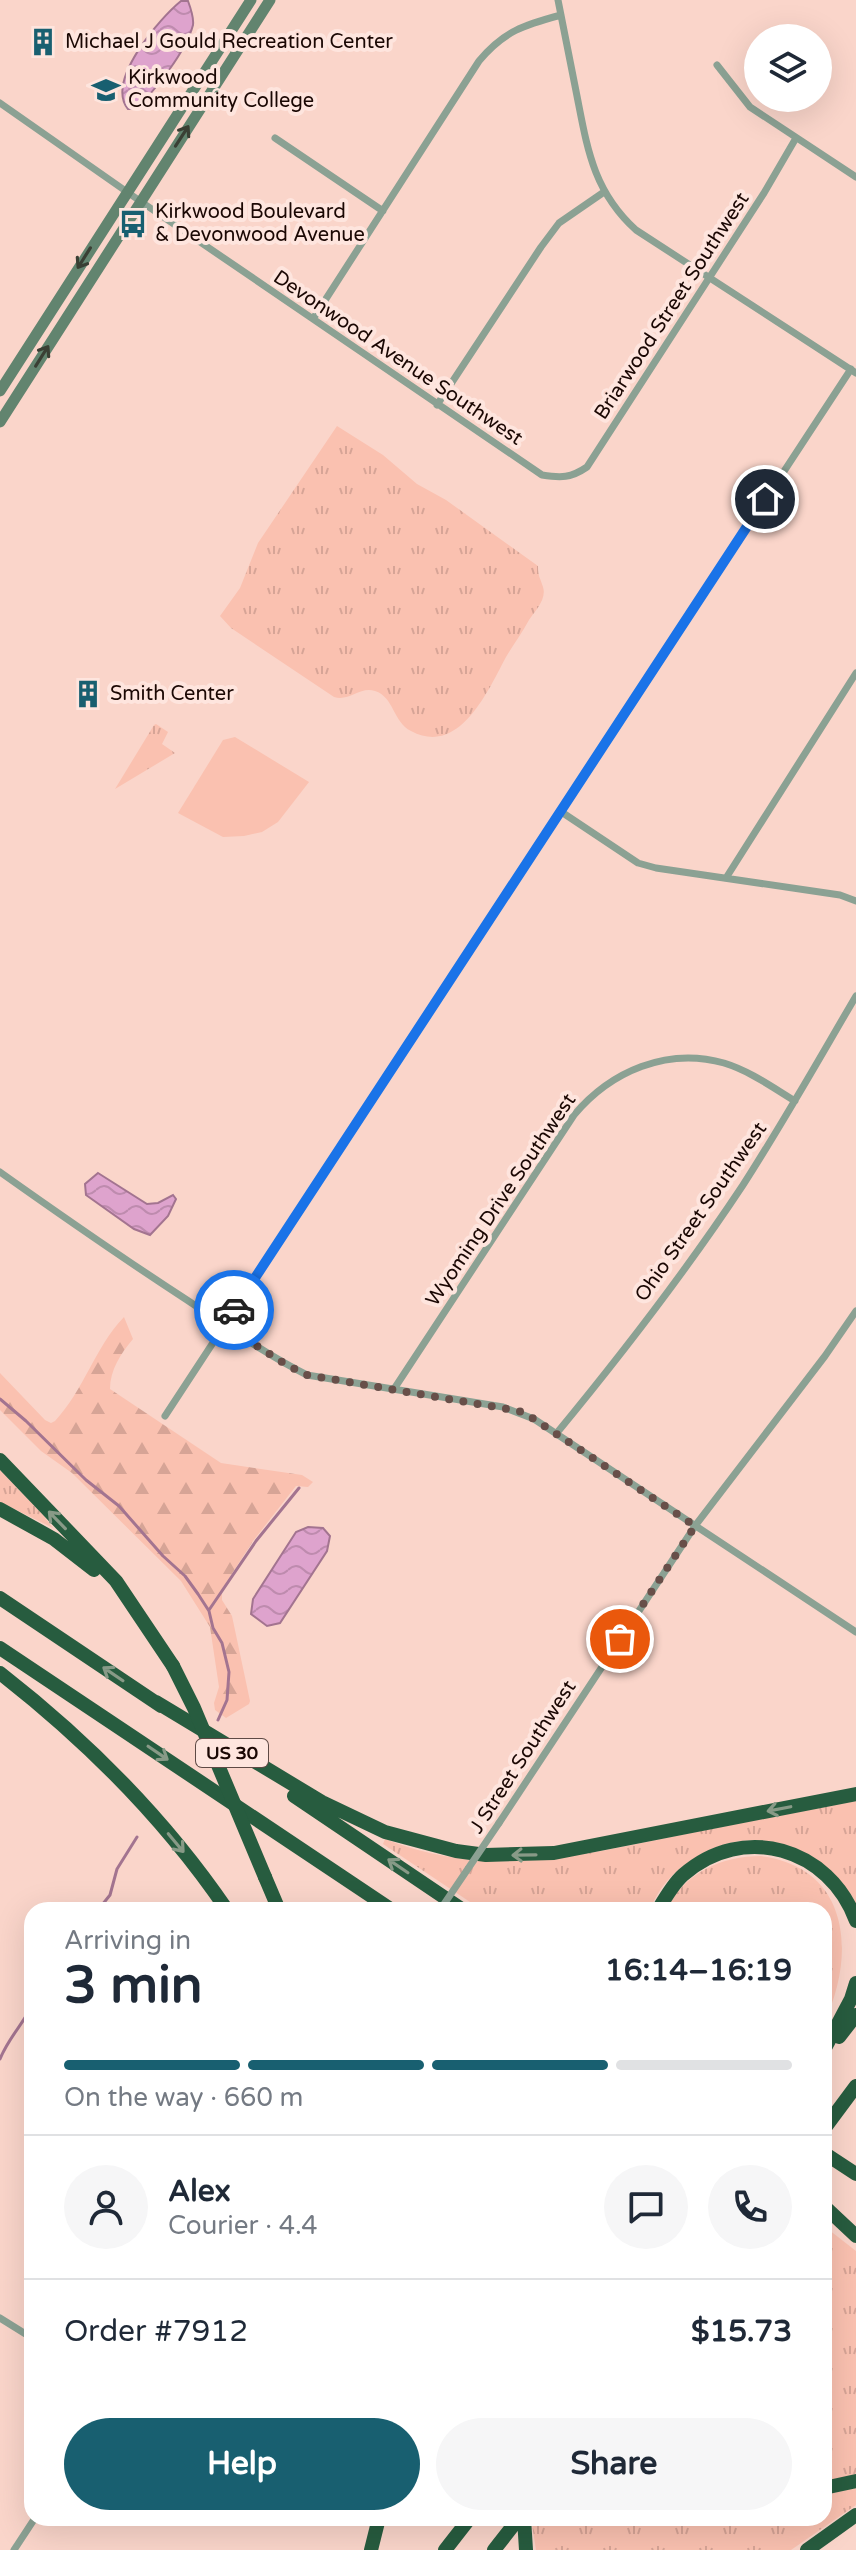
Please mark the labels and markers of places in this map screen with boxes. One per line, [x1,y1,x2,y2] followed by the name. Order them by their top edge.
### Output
[28,27,58,57] building icon: Michael J Gould Recreation Center
[65,30,393,54] place label: Michael J Gould Recreation Center
[128,66,314,113] place label: Kirkwood Community College
[91,75,121,105] school or university icon: Kirkwood Community College
[155,200,365,247] place label: Kirkwood Boulevard & Devonwood Avenue
[118,209,148,239] bus stop icon: Kirkwood Boulevard & Devonwood Avenue
[731,465,799,533] pin
[73,679,103,709] building icon: Smith Center
[110,682,234,706] place label: Smith Center
[586,1605,654,1673] pin

